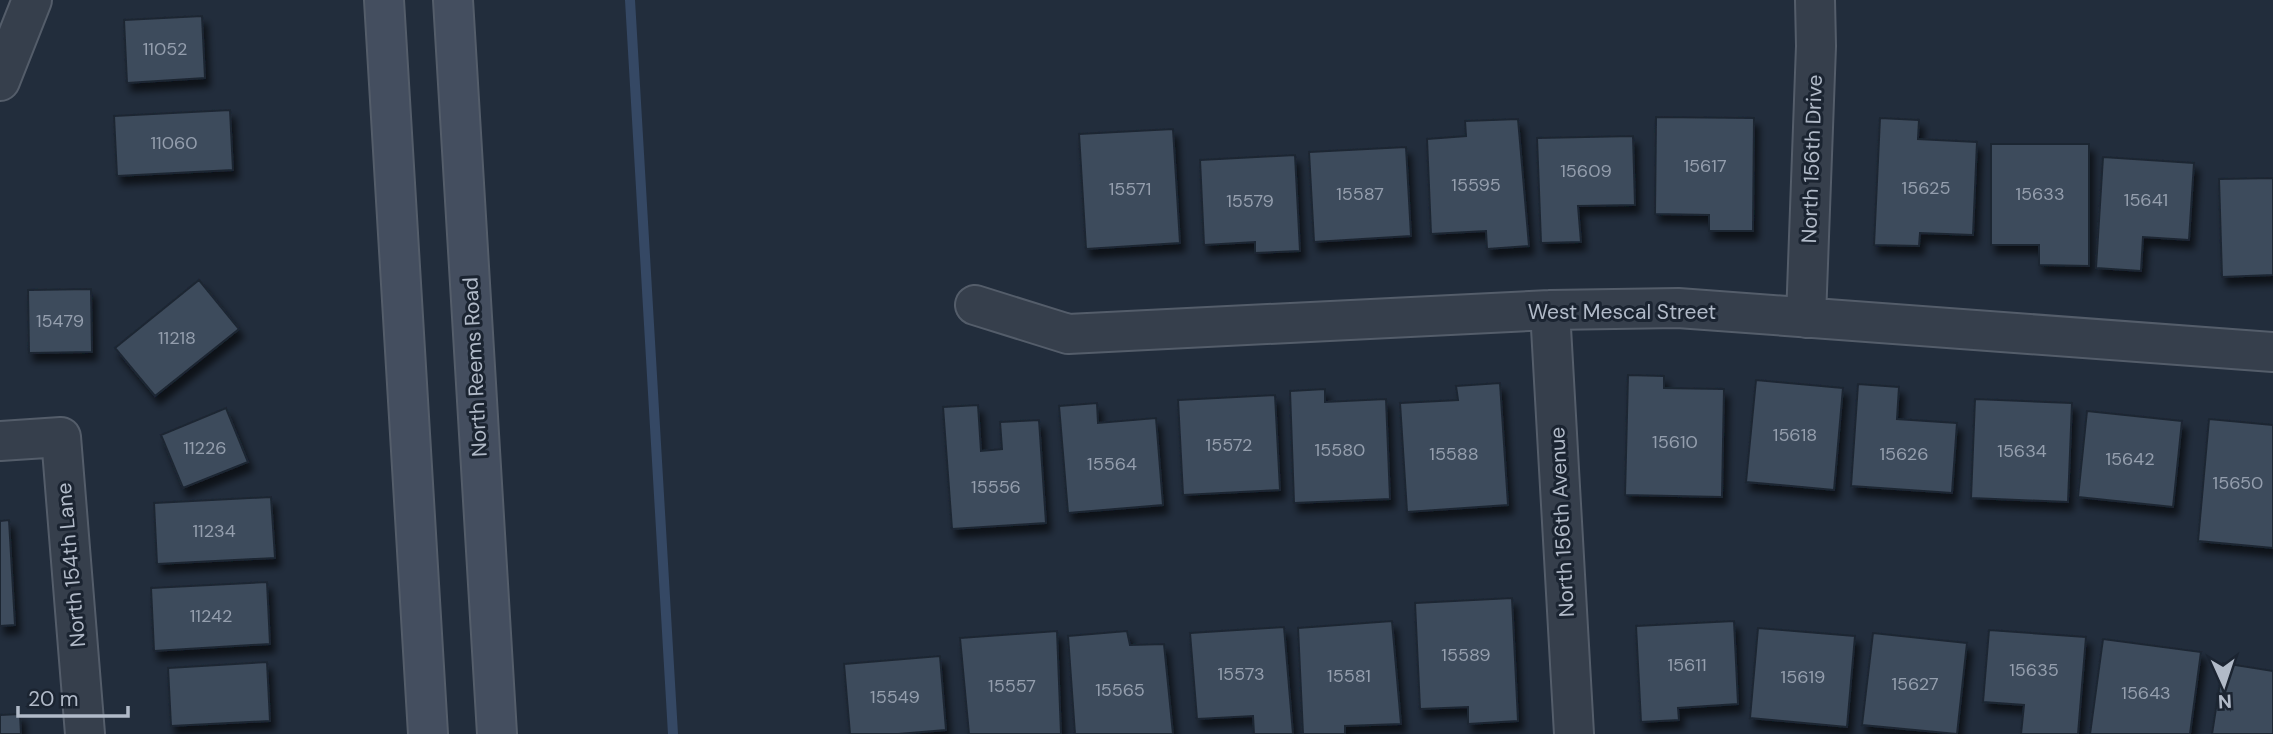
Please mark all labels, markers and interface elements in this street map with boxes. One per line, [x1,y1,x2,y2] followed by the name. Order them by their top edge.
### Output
[143,37,187,61] house number: 11052
[1795,74,1829,244] street label: North 156th Drive
[150,131,198,155] house number: 11060
[1683,154,1727,178] house number: 15617
[1560,159,1612,183] house number: 15609
[1451,173,1501,197] house number: 15595
[1902,176,1950,200] house number: 15625
[1109,177,1151,201] house number: 15571
[1336,182,1384,206] house number: 15587
[2015,182,2065,206] house number: 15633
[2124,188,2168,212] house number: 15641
[1226,189,1274,213] house number: 15579
[456,276,494,458] street label: North Reems Road
[1528,298,1716,326] street label: West Mescal Street
[36,309,84,333] house number: 15479
[158,326,196,350] house number: 11218
[1773,423,1817,447] house number: 15618
[1543,426,1581,618] street label: North 156th Avenue
[1652,430,1698,454] house number: 15610
[1206,433,1252,457] house number: 15572
[183,436,227,460] house number: 11226
[1315,438,1365,462] house number: 15580
[1997,439,2047,463] house number: 15634
[1429,442,1479,466] house number: 15588
[1879,442,1929,466] house number: 15626
[2105,447,2155,471] house number: 15642
[1087,452,1137,476] house number: 15564
[2213,471,2263,495] house number: 15650
[971,475,1021,499] house number: 15556
[50,481,92,648] street label: North 154th Lane
[192,519,236,543] house number: 11234
[190,604,232,628] house number: 11242
[1441,643,1491,667] house number: 15589
[2189,650,2259,720] north arrow
[1667,653,1707,677] house number: 15611
[2009,658,2059,682] house number: 15635
[1217,662,1265,686] house number: 15573
[1327,664,1371,688] house number: 15581
[1781,665,1825,689] house number: 15619
[1891,672,1939,696] house number: 15627
[18,674,128,718] scale bar
[988,674,1036,698] house number: 15557
[1095,678,1145,702] house number: 15565
[2121,681,2171,705] house number: 15643
[28,685,79,713] text: 20 m
[870,685,920,709] house number: 15549
[2217,689,2232,714] text: N

